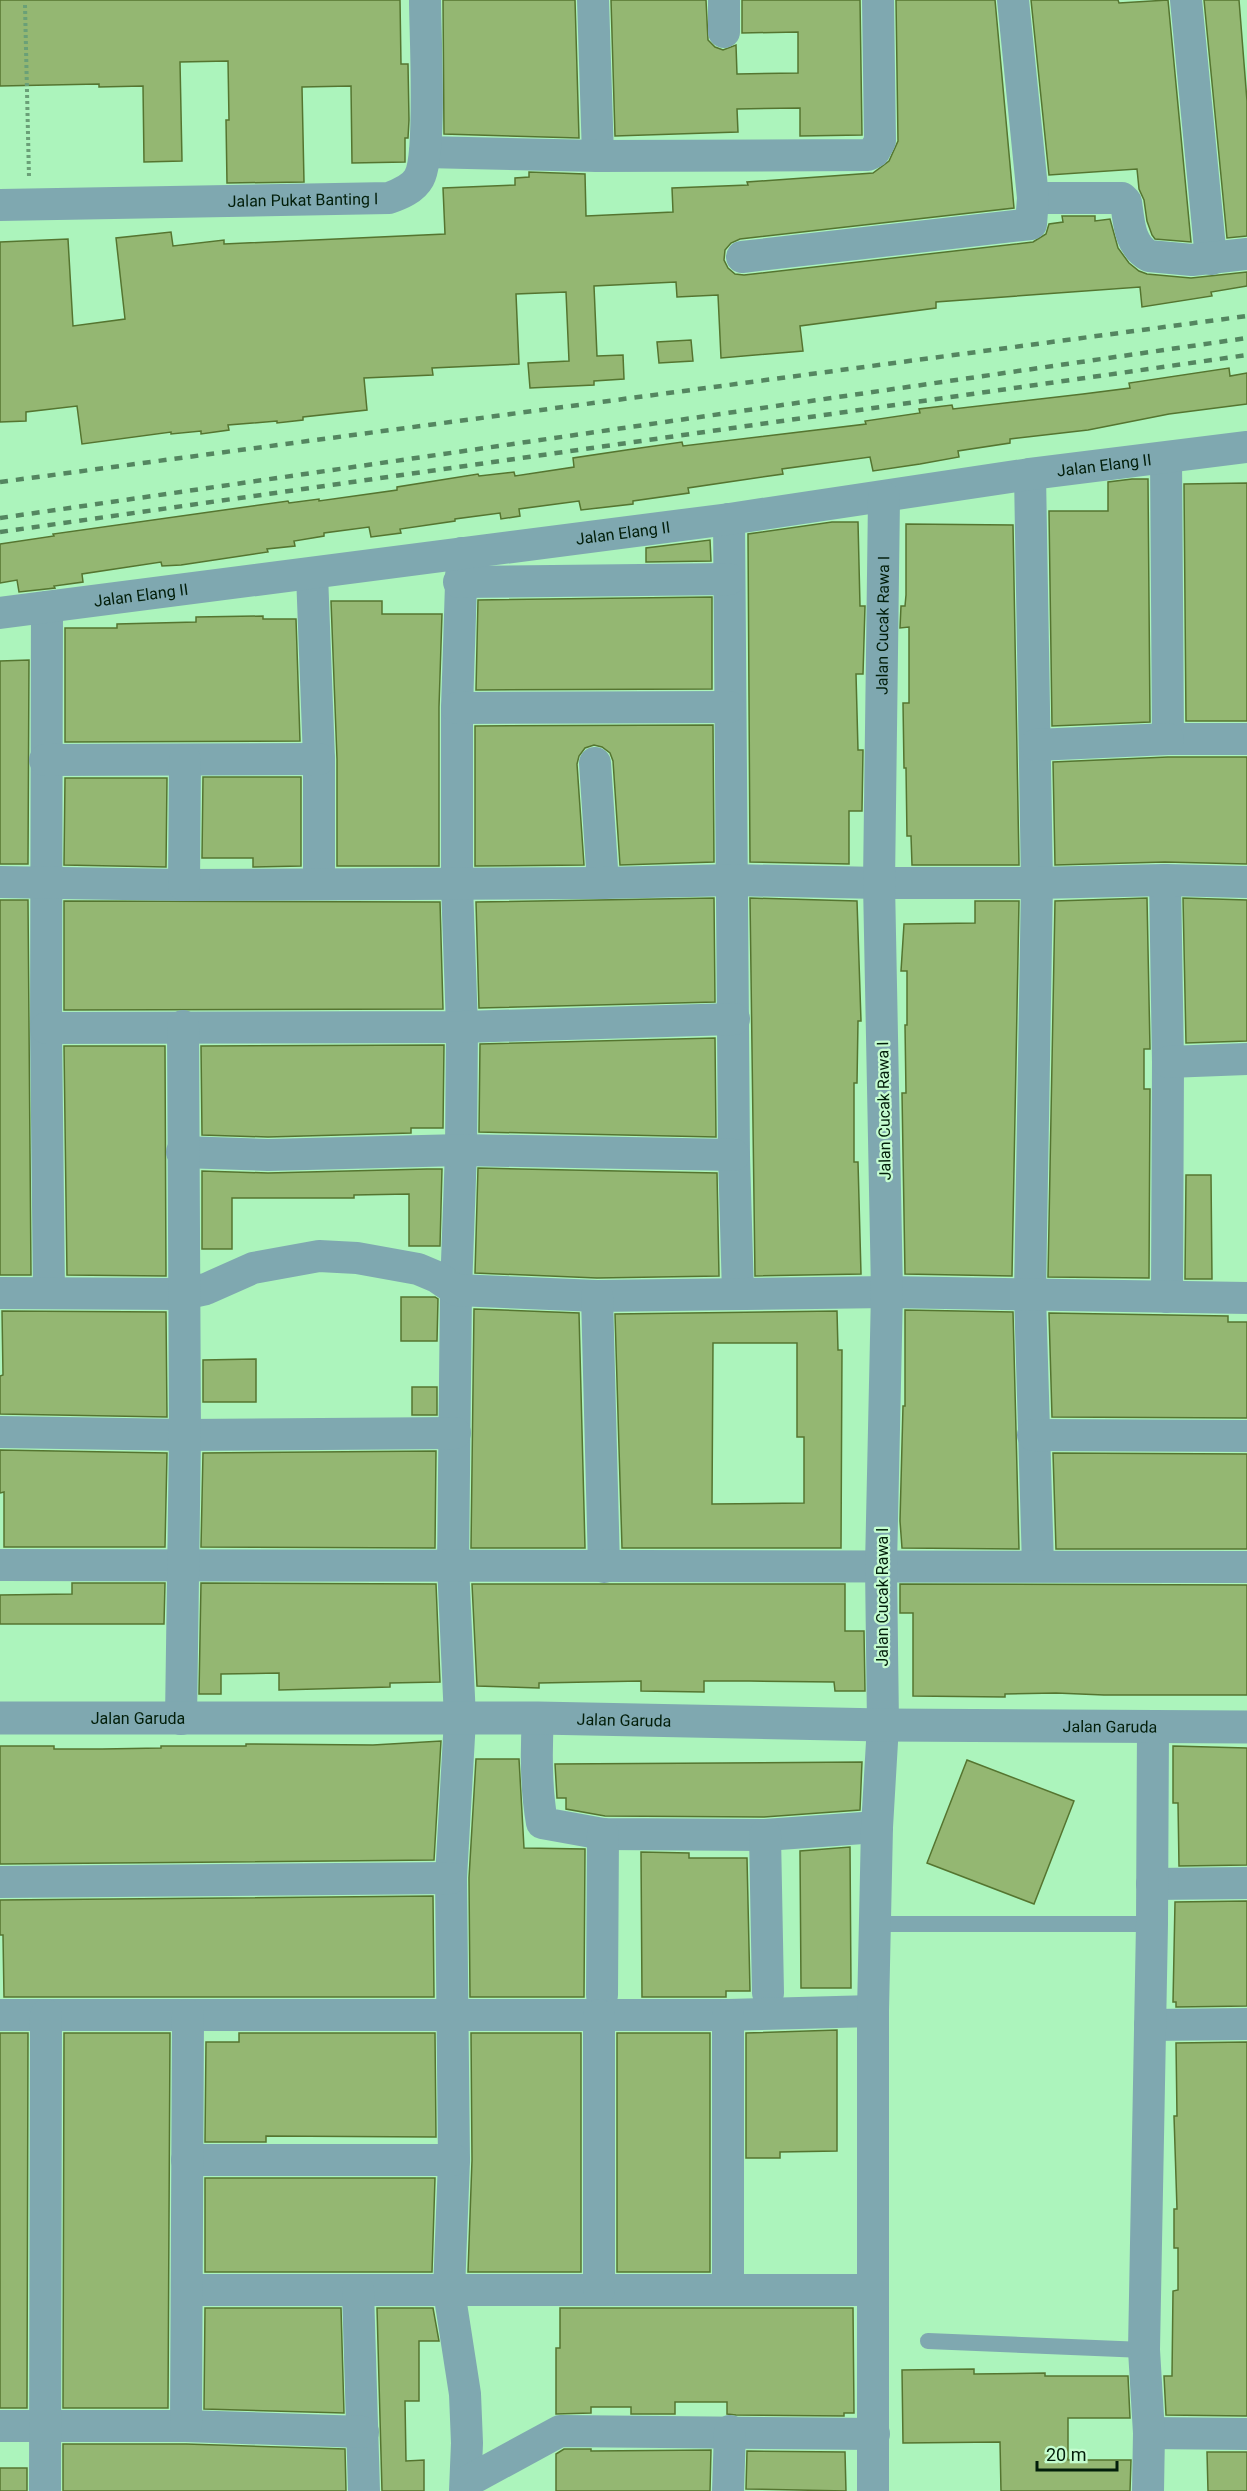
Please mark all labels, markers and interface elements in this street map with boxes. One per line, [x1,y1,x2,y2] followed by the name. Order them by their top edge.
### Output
[227,189,378,210] street label: Jalan Pukat Banting I
[1056,449,1152,480] street label: Jalan Elang II
[574,517,671,548] street label: Jalan Elang II
[872,556,893,695] street label: Jalan Cucak Rawa I
[92,579,189,610] street label: Jalan Elang II
[873,1041,895,1181] street label: Jalan Cucak Rawa I
[873,1528,892,1666] street label: Jalan Cucak Rawa I
[91,1709,185,1728] street label: Jalan Garuda
[577,1709,671,1730] street label: Jalan Garuda
[1063,1716,1157,1736] street label: Jalan Garuda
[1037,2434,1116,2472] scale bar
[1046,2444,1086,2465] text: 20 m

